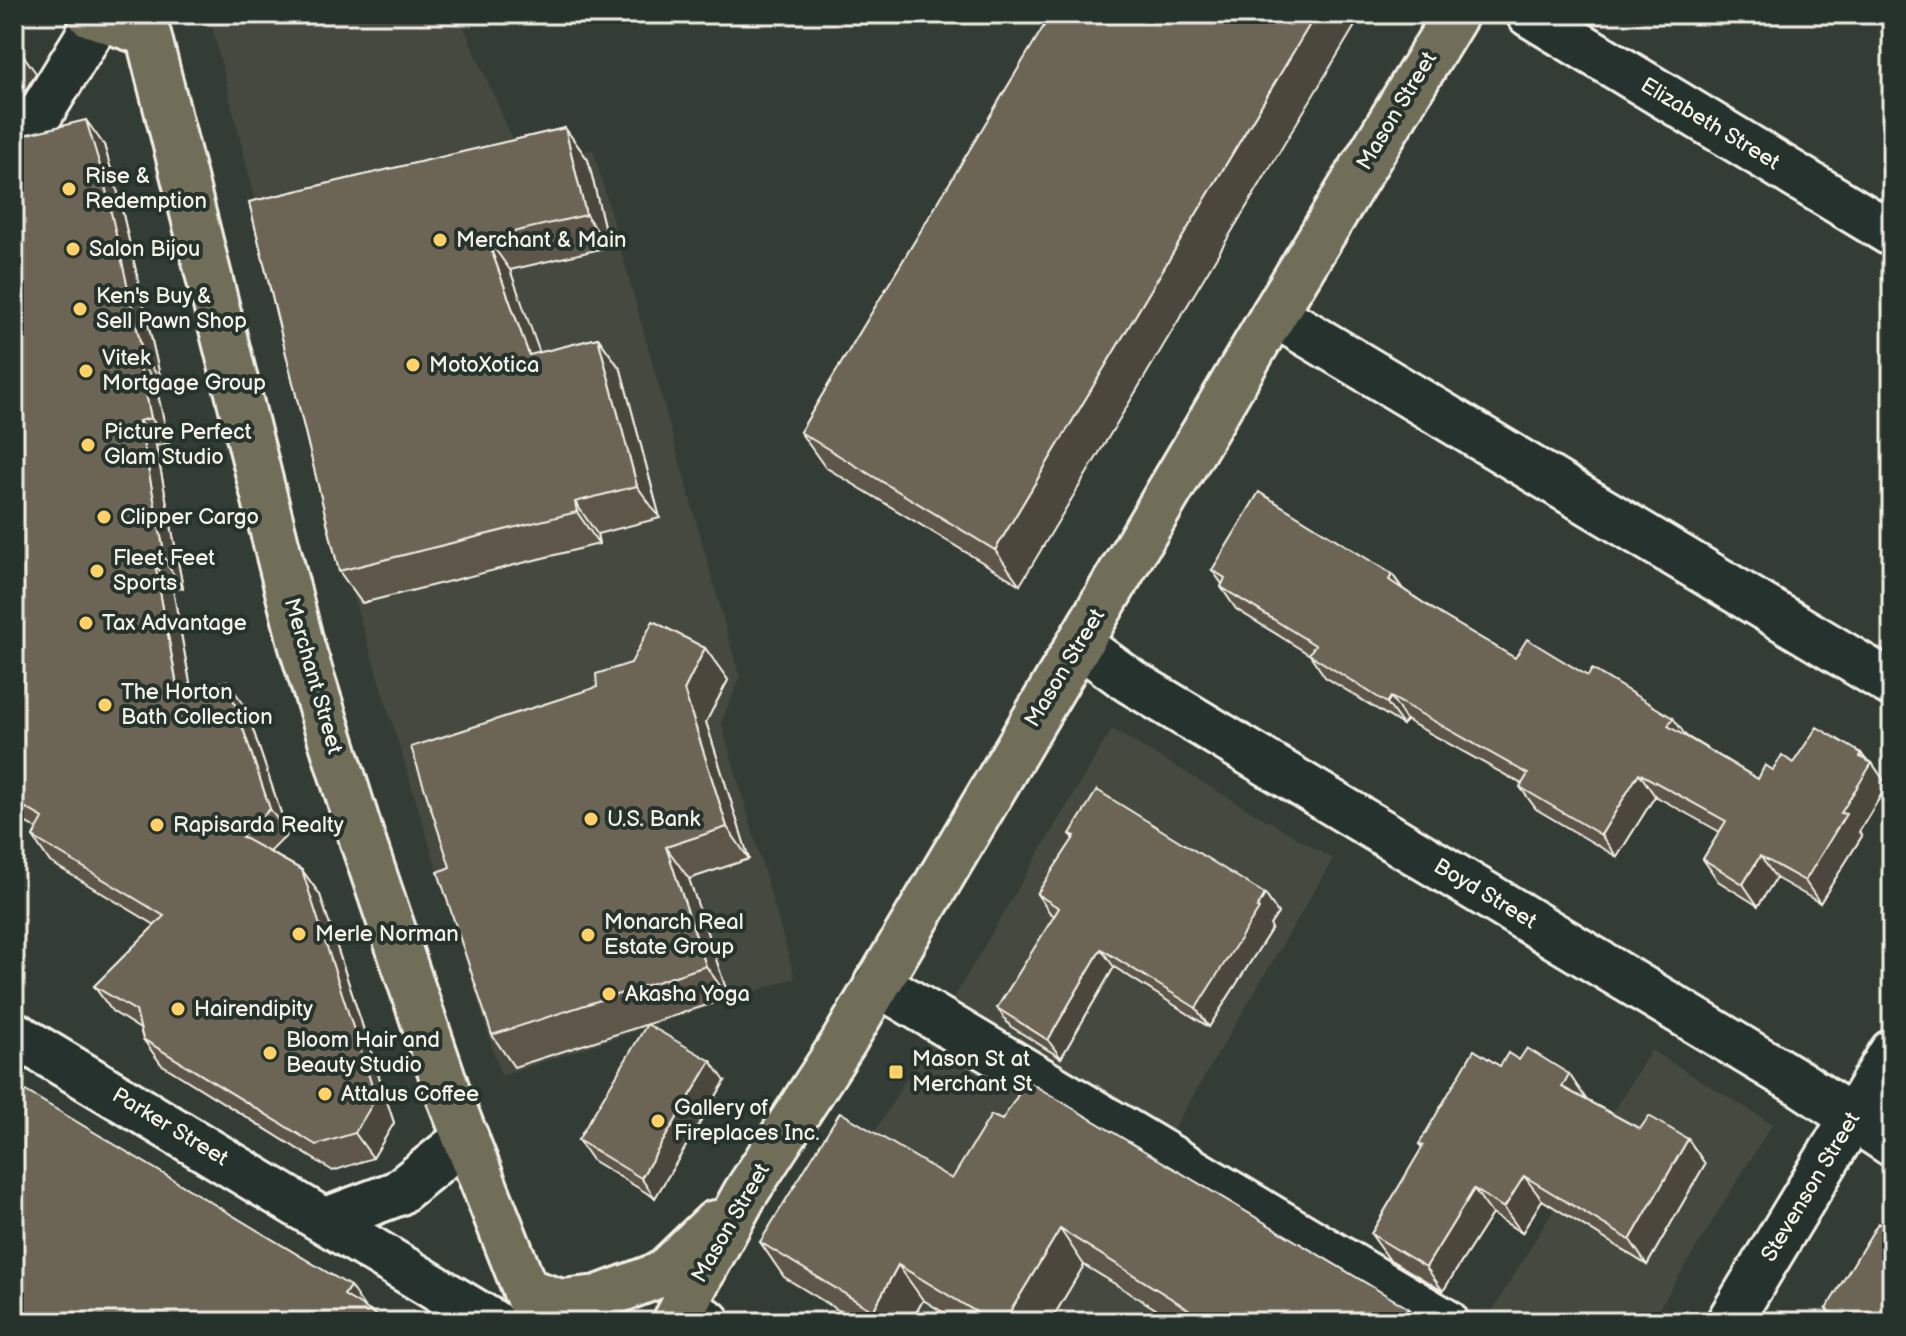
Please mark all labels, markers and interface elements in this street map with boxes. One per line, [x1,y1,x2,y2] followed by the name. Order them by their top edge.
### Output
[1351,47,1443,175] street label: Mason Street
[1636,72,1785,176] street label: Elizabeth Street
[85,163,207,215] place label: Rise & Redemption
[60,180,78,198] marker: Rise & Redemption
[456,227,626,254] place label: Merchant & Main
[431,231,449,249] marker: Merchant & Main
[89,236,200,263] place label: Salon Bijou
[64,240,82,258] marker: Salon Bijou
[96,283,247,335] place label: Ken's Buy & Sell Pawn Shop
[71,300,89,318] marker: Ken's Buy & Sell Pawn Shop
[102,345,266,397] place label: Vitek Mortgage Group
[429,352,539,379] place label: MotoXotica
[404,356,422,374] marker: MotoXotica
[77,362,95,380] marker: Vitek Mortgage Group
[104,419,252,471] place label: Picture Perfect Glam Studio
[79,436,97,454] marker: Picture Perfect Glam Studio
[120,504,259,531] place label: Clipper Cargo
[95,508,113,526] marker: Clipper Cargo
[113,545,215,597] place label: Fleet Feet Sports
[88,562,106,580] marker: Fleet Feet Sports
[278,595,348,757] street label: Merchant Street
[1019,604,1111,732] street label: Mason Street
[102,610,247,637] place label: Tax Advantage
[77,614,95,632] marker: Tax Advantage
[121,679,273,731] place label: The Horton Bath Collection
[96,696,114,714] marker: The Horton Bath Collection
[607,806,701,833] place label: U.S. Bank
[582,810,600,828] marker: U.S. Bank
[173,812,344,839] place label: Rapisarda Realty
[148,816,166,834] marker: Rapisarda Realty
[1429,853,1542,935] street label: Boyd Street
[604,909,744,961] place label: Monarch Real Estate Group
[315,921,459,948] place label: Merle Norman
[290,925,308,943] marker: Merle Norman
[579,926,597,944] marker: Monarch Real Estate Group
[625,981,750,1008] place label: Akasha Yoga
[600,985,618,1003] marker: Akasha Yoga
[194,996,313,1023] place label: Hairendipity
[169,1000,187,1018] marker: Hairendipity
[286,1027,440,1079] place label: Bloom Hair and Beauty Studio
[261,1044,279,1062] marker: Bloom Hair and Beauty Studio
[912,1046,1033,1098] place label: Mason St at Merchant St
[887,1063,905,1081] marker: Mason St at Merchant St
[341,1081,479,1108] place label: Attalus Coffee
[107,1082,233,1172] street label: Parker Street
[316,1085,334,1103] marker: Attalus Coffee
[674,1095,820,1147] place label: Gallery of Fireplaces Inc.
[1756,1107,1866,1267] street label: Stevenson Street
[649,1112,667,1130] marker: Gallery of Fireplaces Inc.
[686,1158,776,1287] street label: Mason Street

